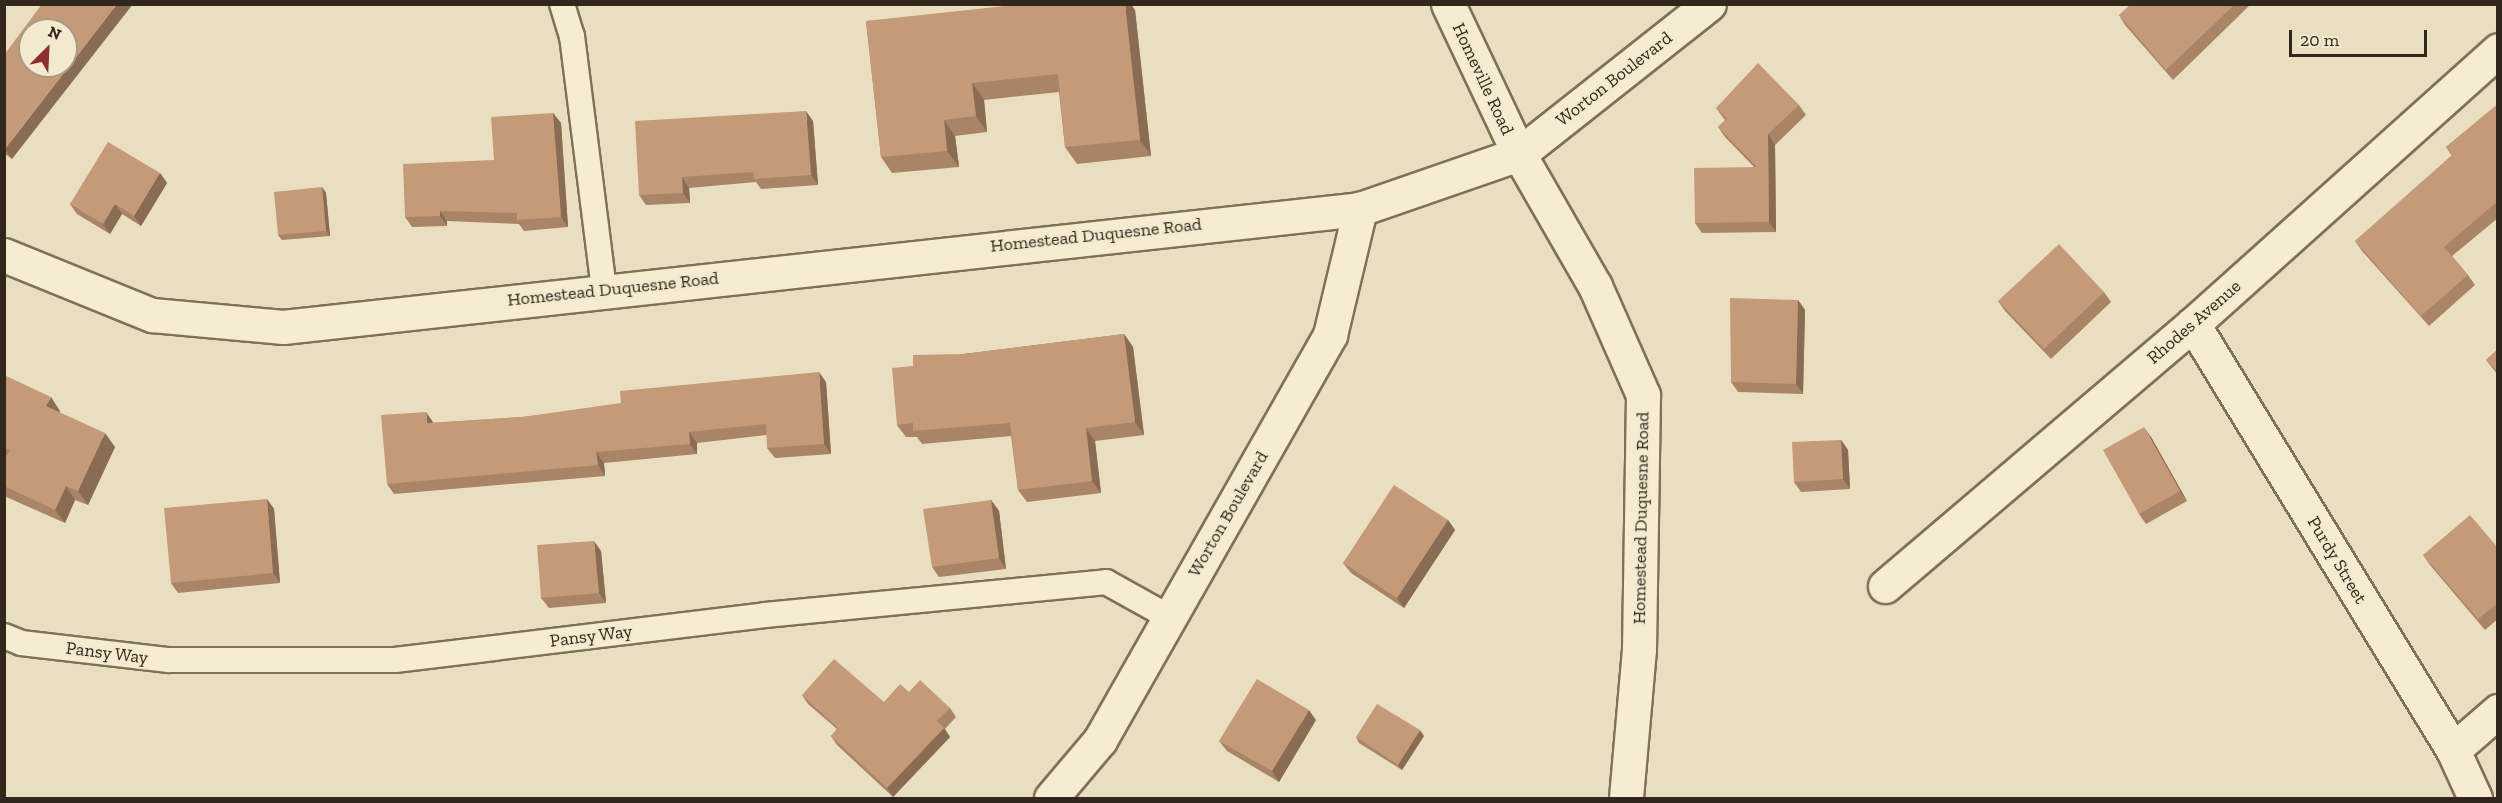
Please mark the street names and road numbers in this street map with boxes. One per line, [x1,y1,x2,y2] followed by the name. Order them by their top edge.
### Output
[1448,20,1518,138] street label: Homeville Road
[1552,27,1676,131] street label: Worton Boulevard
[989,213,1203,257] street label: Homestead Duquesne Road
[506,267,720,311] street label: Homestead Duquesne Road
[2142,275,2246,369] street label: Rhodes Avenue
[1628,412,1654,624] street label: Homestead Duquesne Road
[1183,447,1273,581] street label: Worton Boulevard
[2302,512,2372,608] street label: Purdy Street
[548,620,634,652] street label: Pansy Way
[64,637,150,669] street label: Pansy Way

